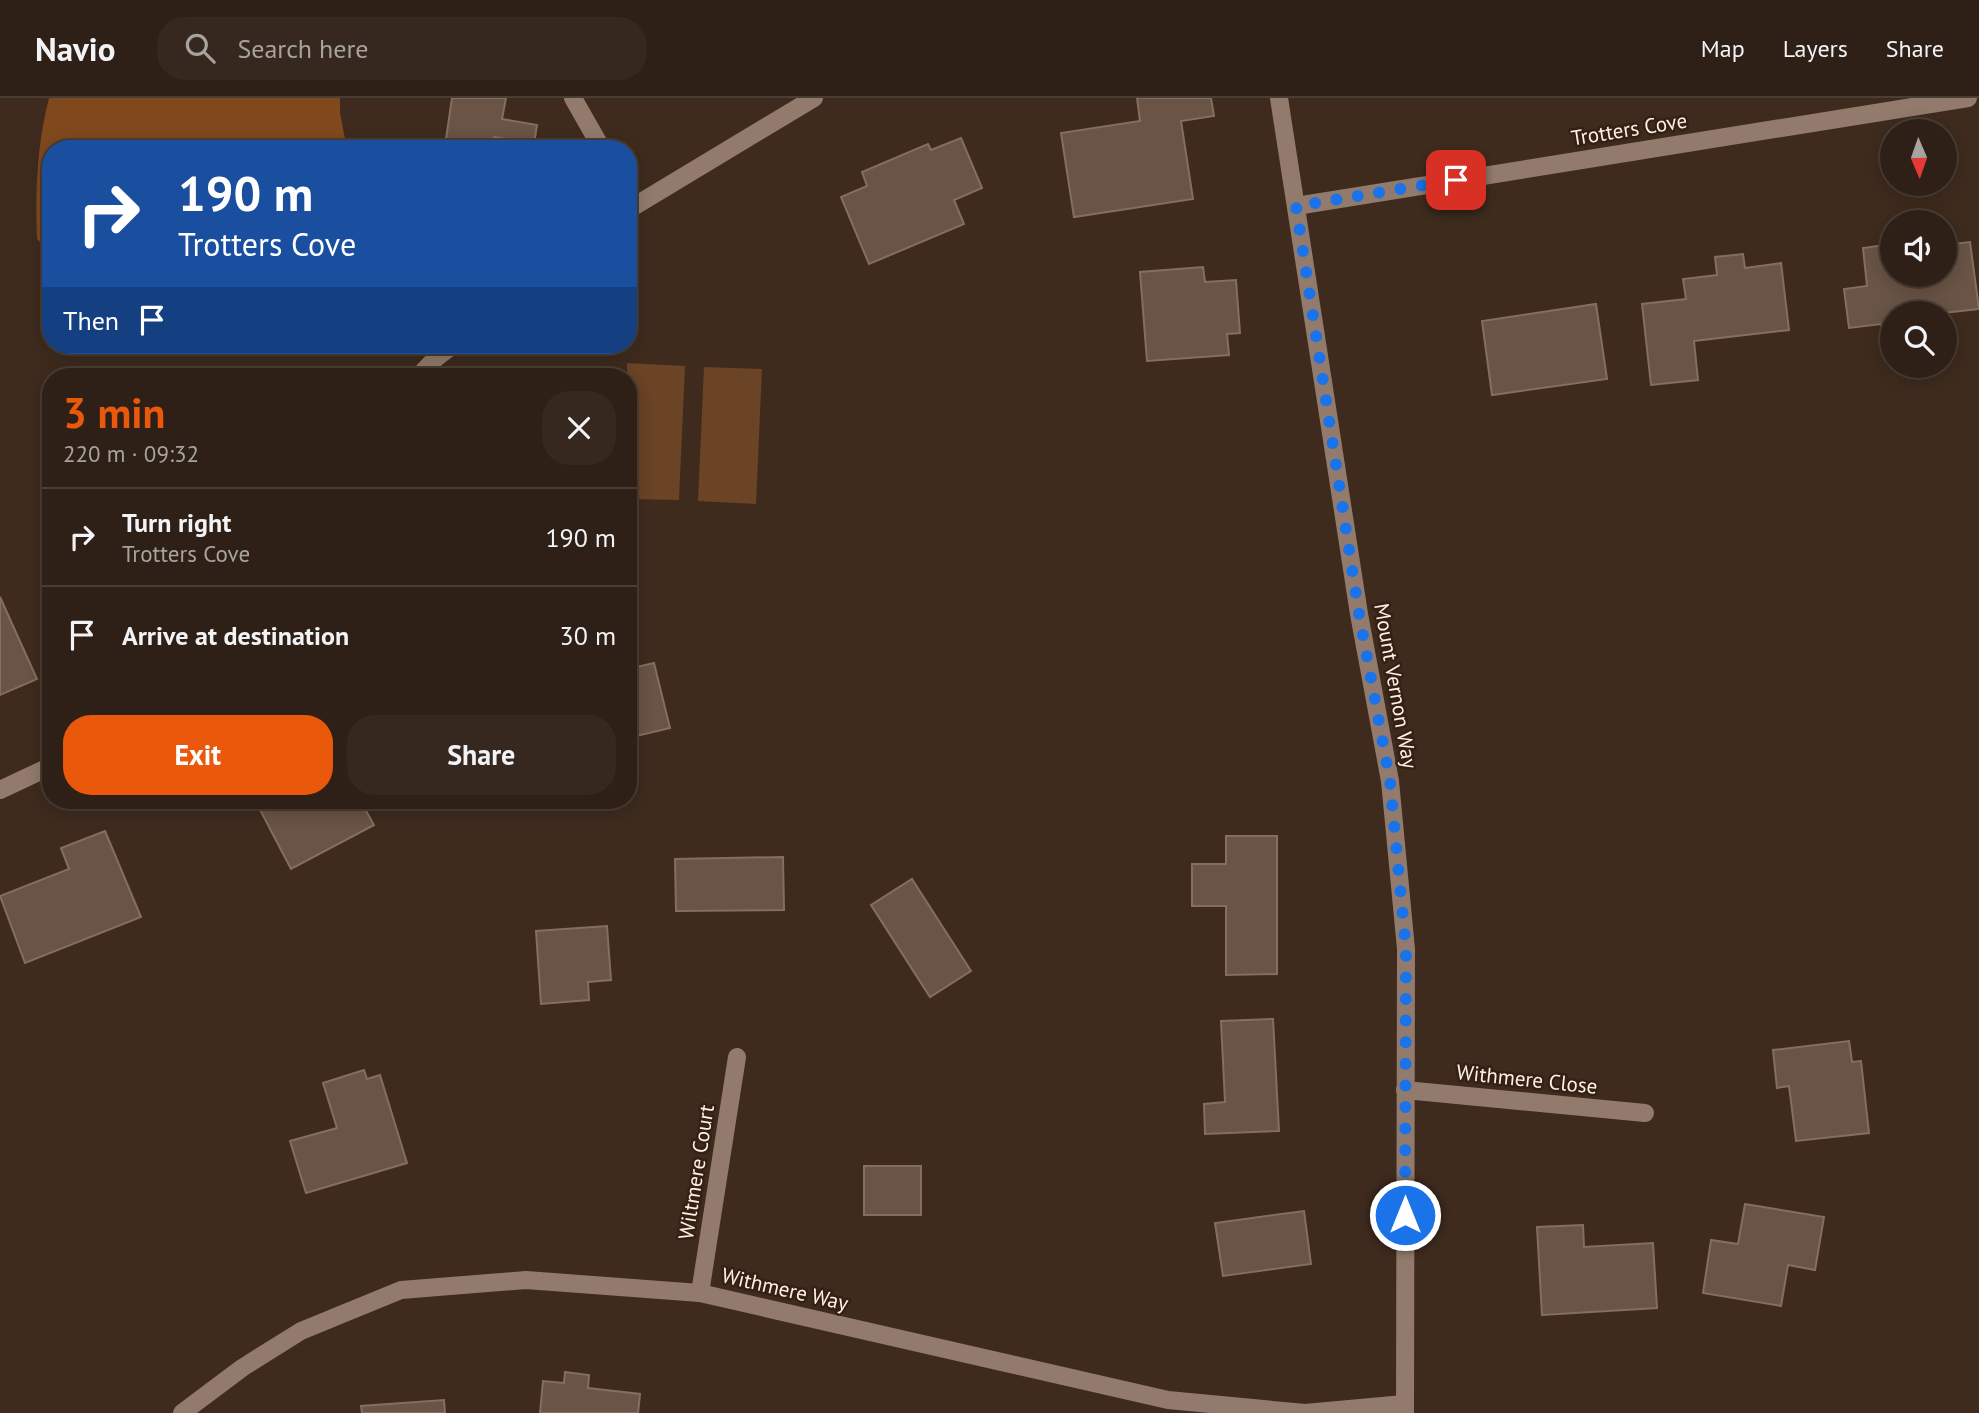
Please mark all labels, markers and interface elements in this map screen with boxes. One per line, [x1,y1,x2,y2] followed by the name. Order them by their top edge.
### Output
[157,17,647,80] search box
[35,27,115,70] text: Navio
[181,29,219,67] icon: search
[237,32,369,65] text: Search here
[1701,33,1745,64] text: Map
[1783,33,1848,64] text: Layers
[1886,33,1944,64] text: Share
[1569,107,1689,151] street label: Trotters Cove
[1880,119,1956,196] north arrow
[1880,119,1957,378] map controls
[1426,150,1486,210] pin
[178,161,313,225] text: 190 m
[1437,161,1475,199] icon: arrive
[63,168,154,259] icon: right
[1880,210,1957,287] button: sound
[178,223,356,265] text: Trotters Cove
[133,301,171,339] icon: arrive
[1880,301,1957,378] button: search
[63,304,119,337] text: Then
[63,385,165,440] text: 3 min
[542,391,616,465] button: close
[63,439,199,468] text: 220 m · 09:32
[122,506,231,539] text: Turn right
[63,518,101,556] icon: right
[545,521,616,554] text: 190 m
[122,539,250,568] text: Trotters Cove
[1368,601,1424,771] street label: Mount Vernon Way
[63,616,101,654] icon: arrive
[122,619,349,652] text: Arrive at destination
[560,619,616,652] text: 30 m
[63,715,333,795] button: Exit
[347,715,616,795] button: Share
[1455,1058,1599,1100] street label: Withmere Close
[672,1103,720,1241] street label: Wiltmere Court
[1368,1178,1442,1252] position arrow
[719,1261,851,1317] street label: Withmere Way

